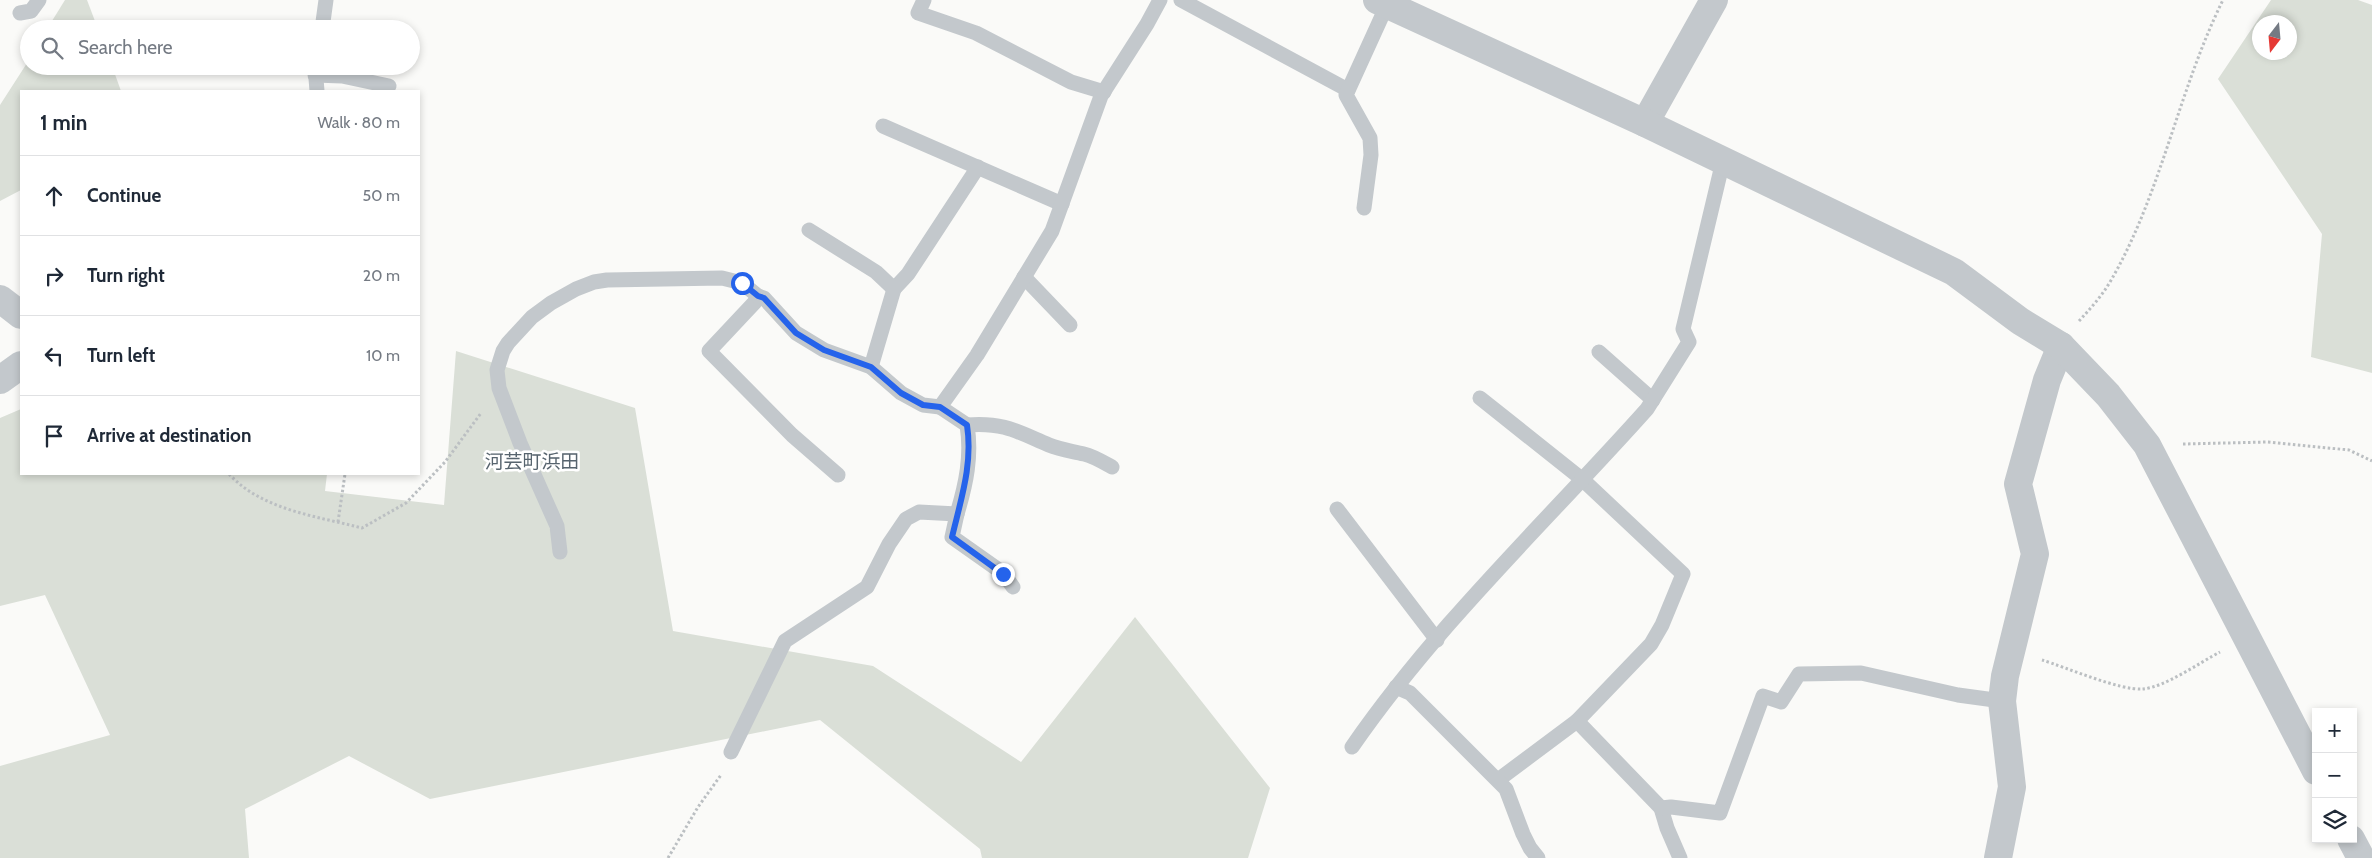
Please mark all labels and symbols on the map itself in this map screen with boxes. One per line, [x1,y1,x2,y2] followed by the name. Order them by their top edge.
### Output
[2252,15,2297,60] north arrow
[731,272,754,295] route start
[484,450,580,473] district label: 河芸町浜田
[992,563,1015,586] route end

